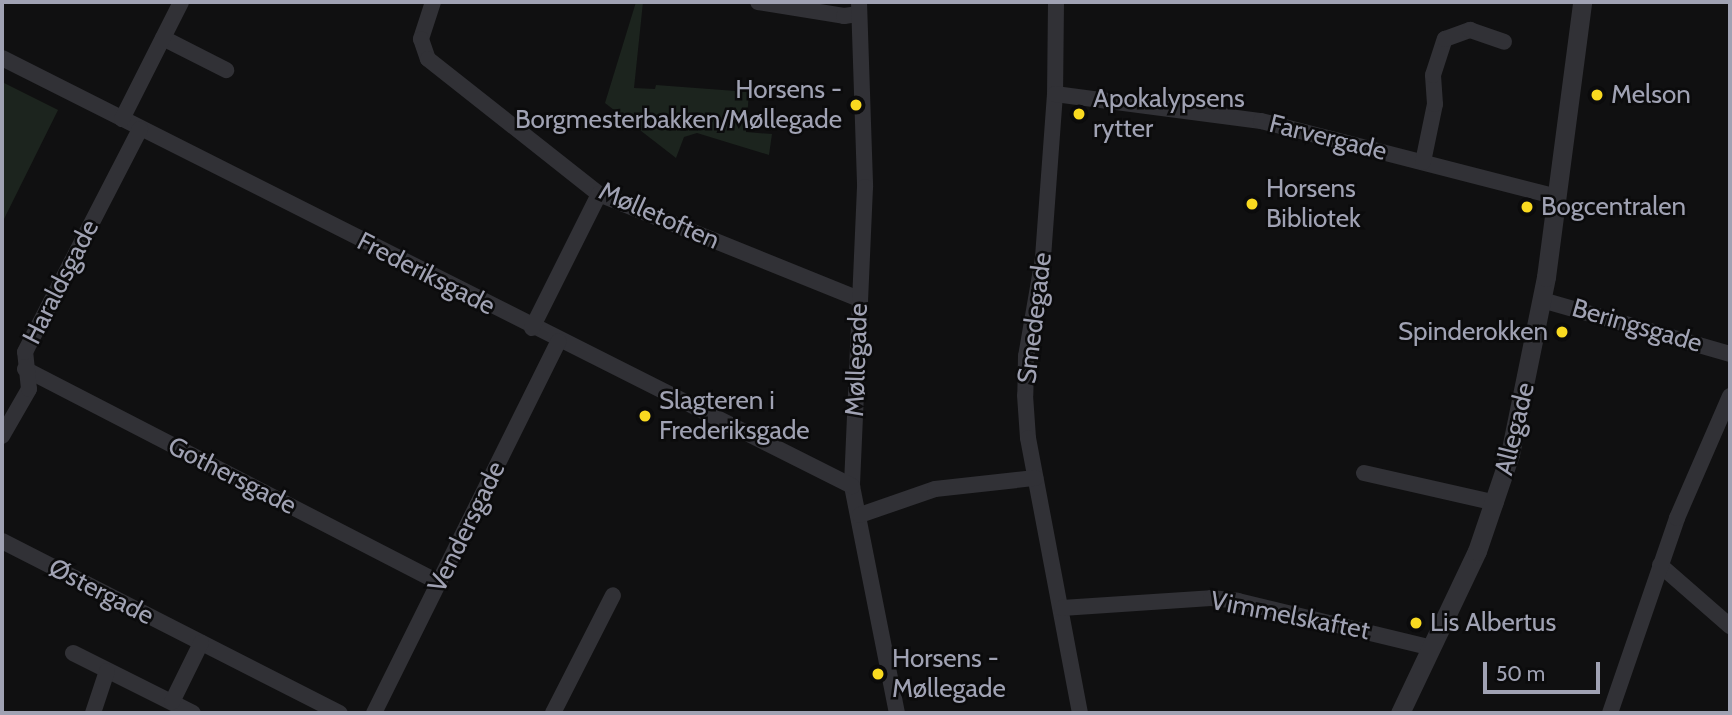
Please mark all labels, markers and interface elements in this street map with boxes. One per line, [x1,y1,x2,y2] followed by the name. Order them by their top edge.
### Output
[515,74,842,136] place label: Horsens - Borgmesterbakken/Møllegade
[1611,79,1691,111] place label: Melson
[1093,83,1245,144] place label: Apokalypsens rytter
[1589,87,1605,103] marker: Melson
[848,97,864,113] marker: Horsens - Borgmesterbakken/Møllegade
[1071,106,1087,122] marker: Apokalypsens rytter
[1266,108,1390,168] street label: Farvergade
[1266,173,1361,234] place label: Horsens Bibliotek
[594,176,724,256] street label: Mølletoften
[1541,191,1686,223] place label: Bogcentralen
[1244,196,1260,212] marker: Horsens Bibliotek
[1519,199,1535,215] marker: Bogcentralen
[16,215,106,349] street label: Haraldsgade
[352,226,500,322] street label: Frederiksgade
[1011,251,1059,385] street label: Smedegade
[1568,293,1706,359] street label: Beringsgade
[839,303,875,417] street label: Møllegade
[1398,316,1548,348] place label: Spinderokken
[1554,324,1570,340] marker: Spinderokken
[1488,379,1542,479] street label: Allegade
[659,385,810,446] place label: Slagteren i Frederiksgade
[637,408,653,424] marker: Slagteren i Frederiksgade
[163,430,301,522] street label: Gothersgade
[422,456,512,598] street label: Vendersgade
[43,552,159,632] street label: Østergade
[1208,585,1372,647] street label: Vimmelskaftet
[1430,607,1556,639] place label: Lis Albertus
[1408,615,1424,631] marker: Lis Albertus
[892,643,1006,704] place label: Horsens - Møllegade
[1487,648,1604,692] scale bar
[1496,661,1545,686] text: 50 m
[870,666,886,682] marker: Horsens - Møllegade

